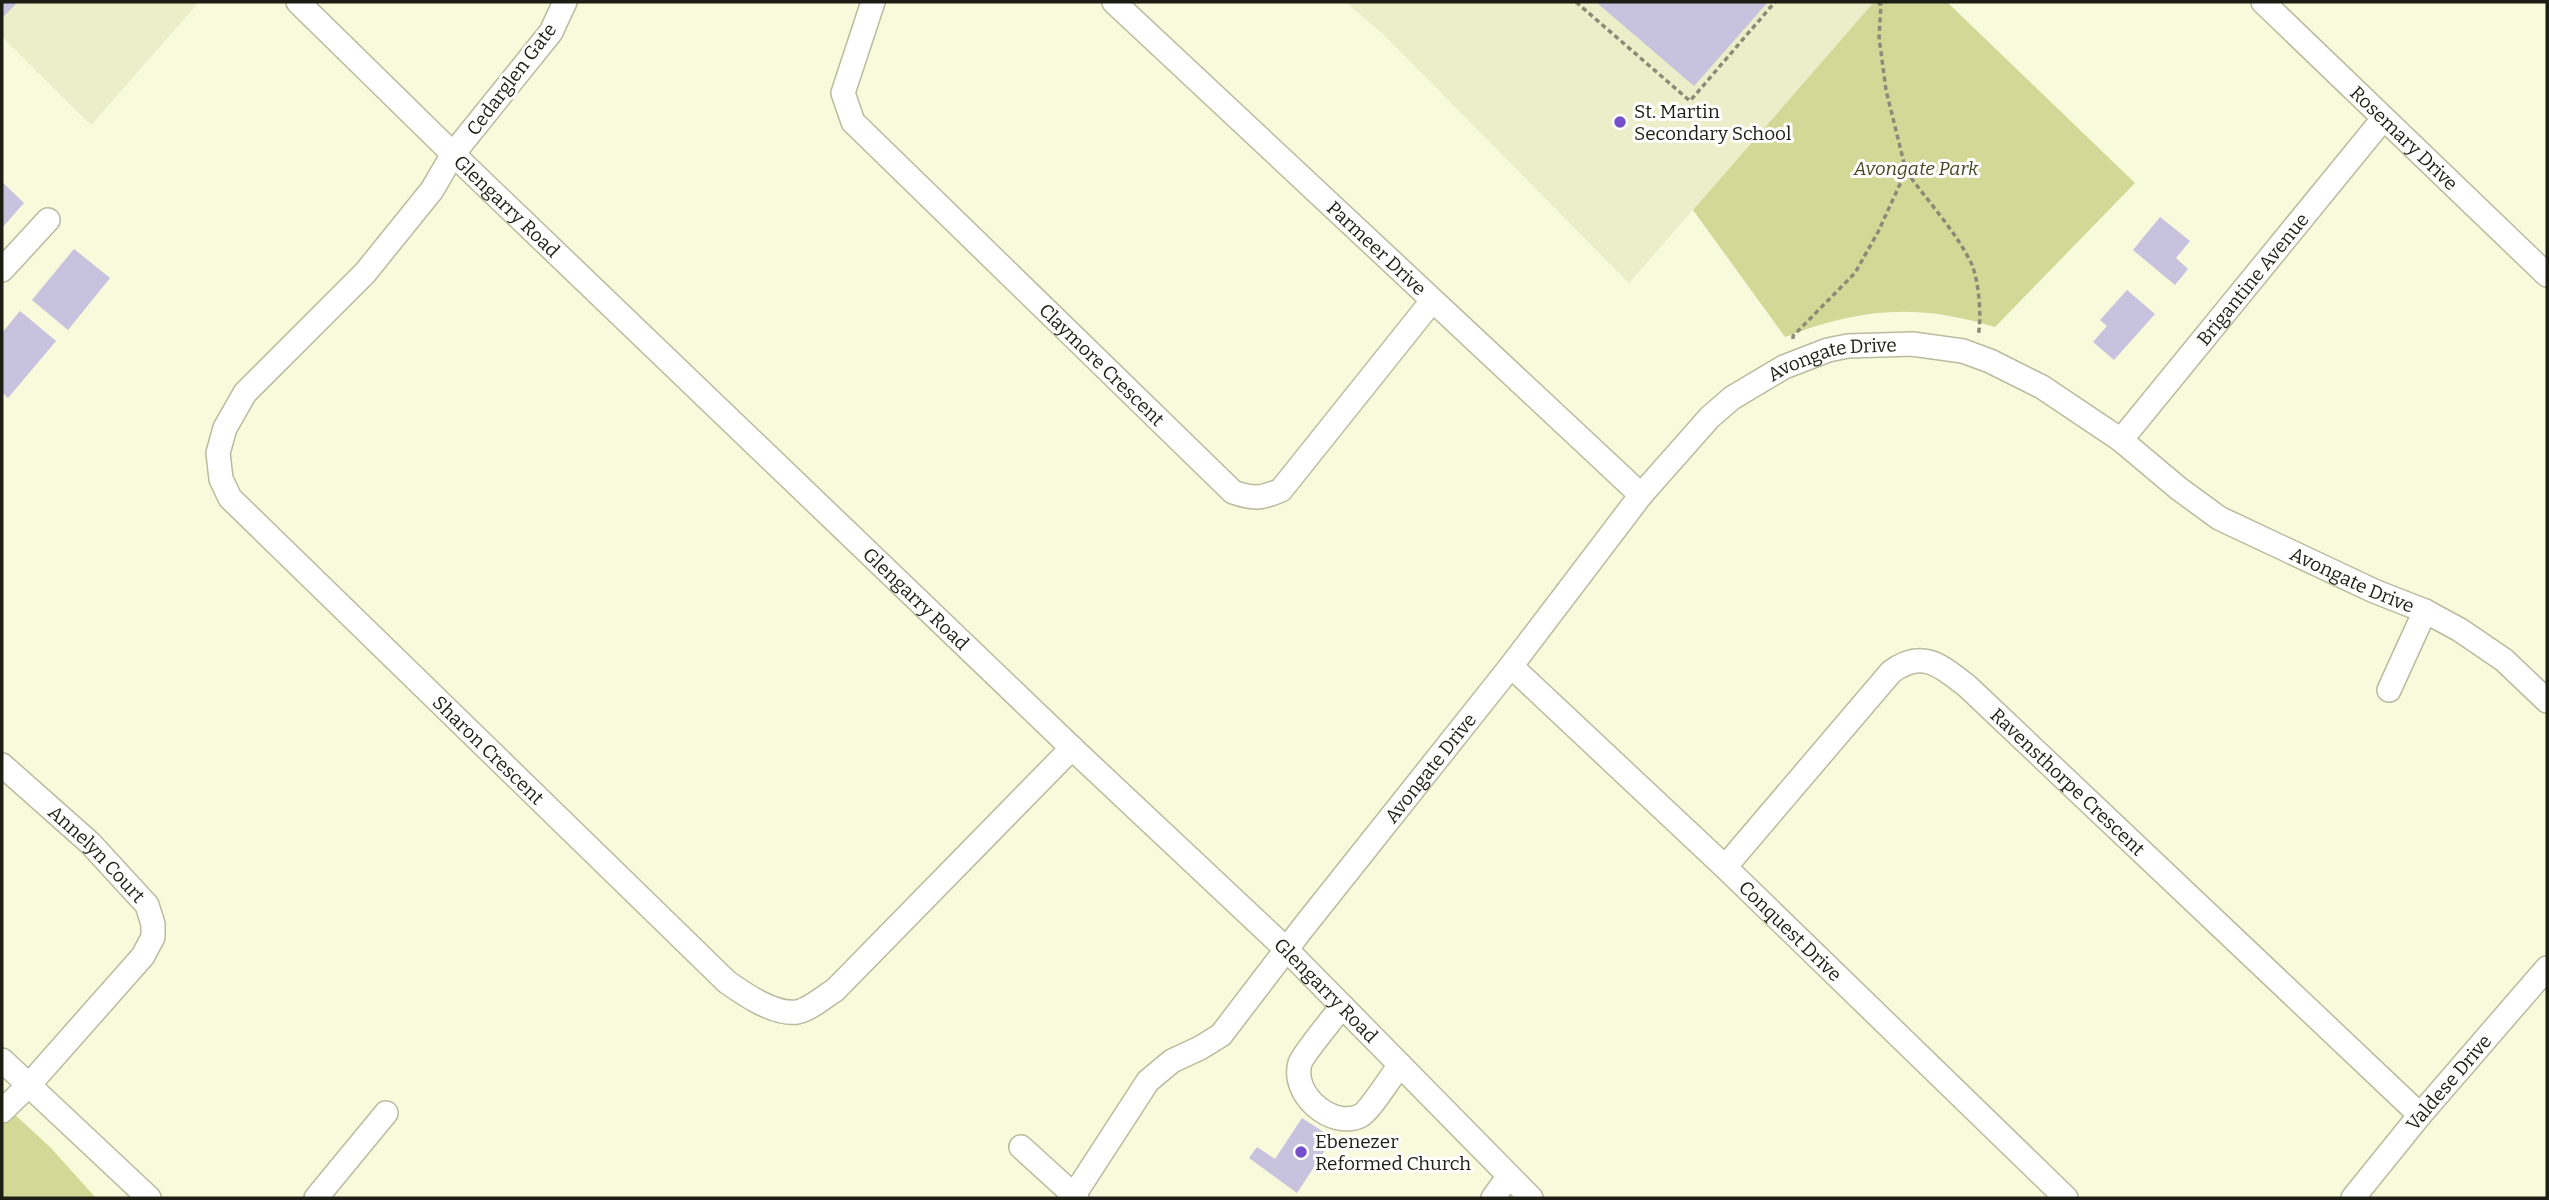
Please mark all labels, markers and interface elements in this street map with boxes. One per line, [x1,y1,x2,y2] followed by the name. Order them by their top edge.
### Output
[462,19,561,140] street label: Cedarglen Gate
[2345,81,2463,195] street label: Rosemary Drive
[1634,100,1792,145] place label: St. Martin Secondary School
[1612,114,1628,130] marker: St. Martin Secondary School
[449,150,564,262] street label: Glengarry Road
[1853,157,1979,180] park label: Avongate Park
[1322,196,1431,300] street label: Parmeer Drive
[2192,208,2314,350] street label: Brigantine Avenue
[1034,299,1169,431] street label: Claymore Crescent
[1763,333,1897,386] street label: Avongate Drive
[2286,542,2418,618] street label: Avongate Drive
[858,543,974,655] street label: Glengarry Road
[428,691,549,809] street label: Sharon Crescent
[1985,703,2150,861] street label: Ravensthorpe Crescent
[1380,709,1481,828] street label: Avongate Drive
[43,800,150,908] street label: Annelyn Court
[1734,876,1847,986] street label: Conquest Drive
[1269,933,1382,1047] street label: Glengarry Road
[2401,1030,2496,1135] street label: Valdese Drive
[1315,1130,1471,1175] place label: Ebenezer Reformed Church
[1293,1144,1309,1160] marker: Ebenezer Reformed Church

